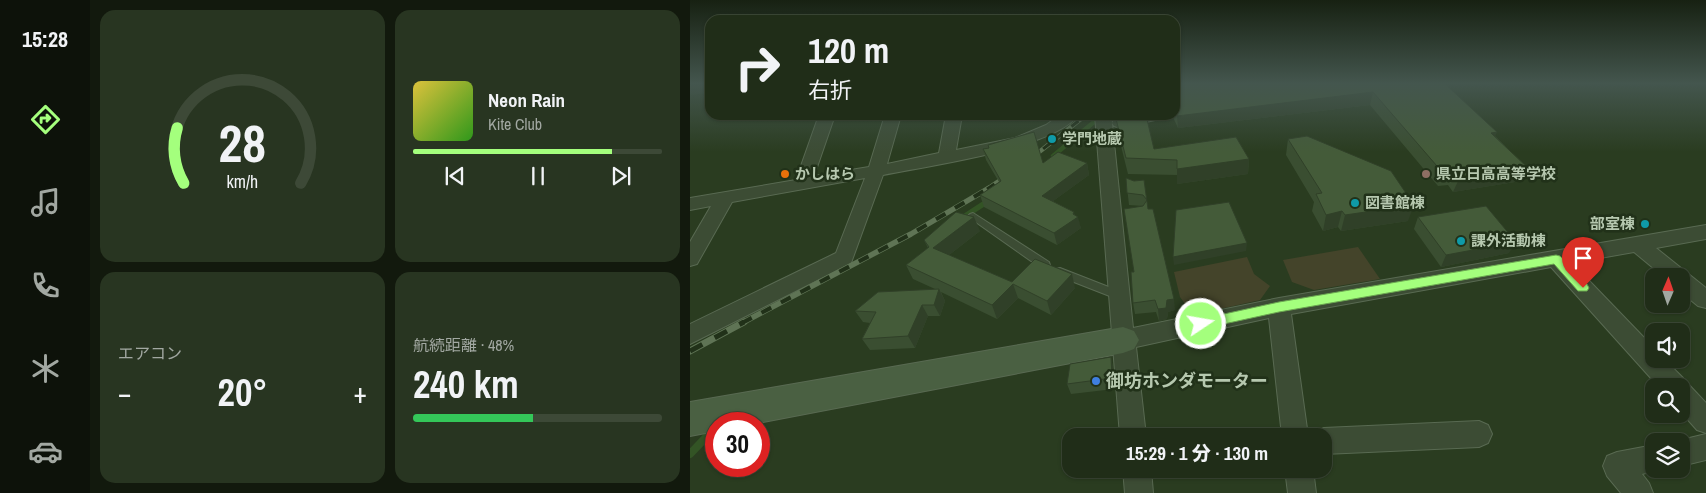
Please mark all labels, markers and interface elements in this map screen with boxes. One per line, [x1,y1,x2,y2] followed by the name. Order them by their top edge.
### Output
[22,24,68,54] text: 15:28
[808,27,889,74] text: 120 m
[725,35,790,100] icon: right
[808,75,852,105] text: 右折
[488,87,565,113] text: Neon Rain
[28,102,63,137] icon: directions
[219,108,266,178] text: 28
[488,113,542,135] text: Kite Club
[1062,128,1122,149] place label: 学門地蔵
[1046,133,1058,145] marker: 学門地蔵
[441,162,469,190] icon: previous
[524,162,552,190] icon: pause
[607,162,635,190] icon: next
[795,163,855,184] place label: かしはら
[1436,163,1556,184] place label: 県立日高高等学校
[779,168,791,180] marker: かしはら
[1420,168,1432,180] marker: 県立日高高等学校
[227,170,258,194] text: km/h
[28,185,63,220] icon: music
[1365,192,1425,213] place label: 図書館棟
[1349,197,1361,209] marker: 図書館棟
[1590,213,1635,234] place label: 部室棟
[1639,218,1651,230] marker: 部室棟
[1471,230,1546,251] place label: 課外活動棟
[1455,235,1467,247] marker: 課外活動棟
[1562,237,1604,288] pin
[1569,244,1597,272] icon: arrive
[28,268,63,303] icon: phone
[1645,268,1690,312] north arrow
[1645,268,1690,478] map controls
[1174,297,1226,349] position arrow
[1645,323,1690,368] button: sound
[413,334,514,356] text: 航続距離 · 48%
[118,342,182,364] text: エアコン
[28,351,63,386] icon: climate
[413,359,519,410] text: 240 km
[218,367,267,418] text: 20°
[1105,368,1268,393] place label: 御坊ホンダモーター
[118,374,131,412] text: −
[354,374,367,412] text: +
[1090,375,1102,387] marker: 御坊ホンダモーター
[1645,378,1690,423] button: search
[705,412,770,477] speed limit sign: 30
[1645,433,1690,478] button: layers
[28,434,63,469] icon: car
[1126,440,1268,466] text: 15:29 · 1 分 · 130 m

